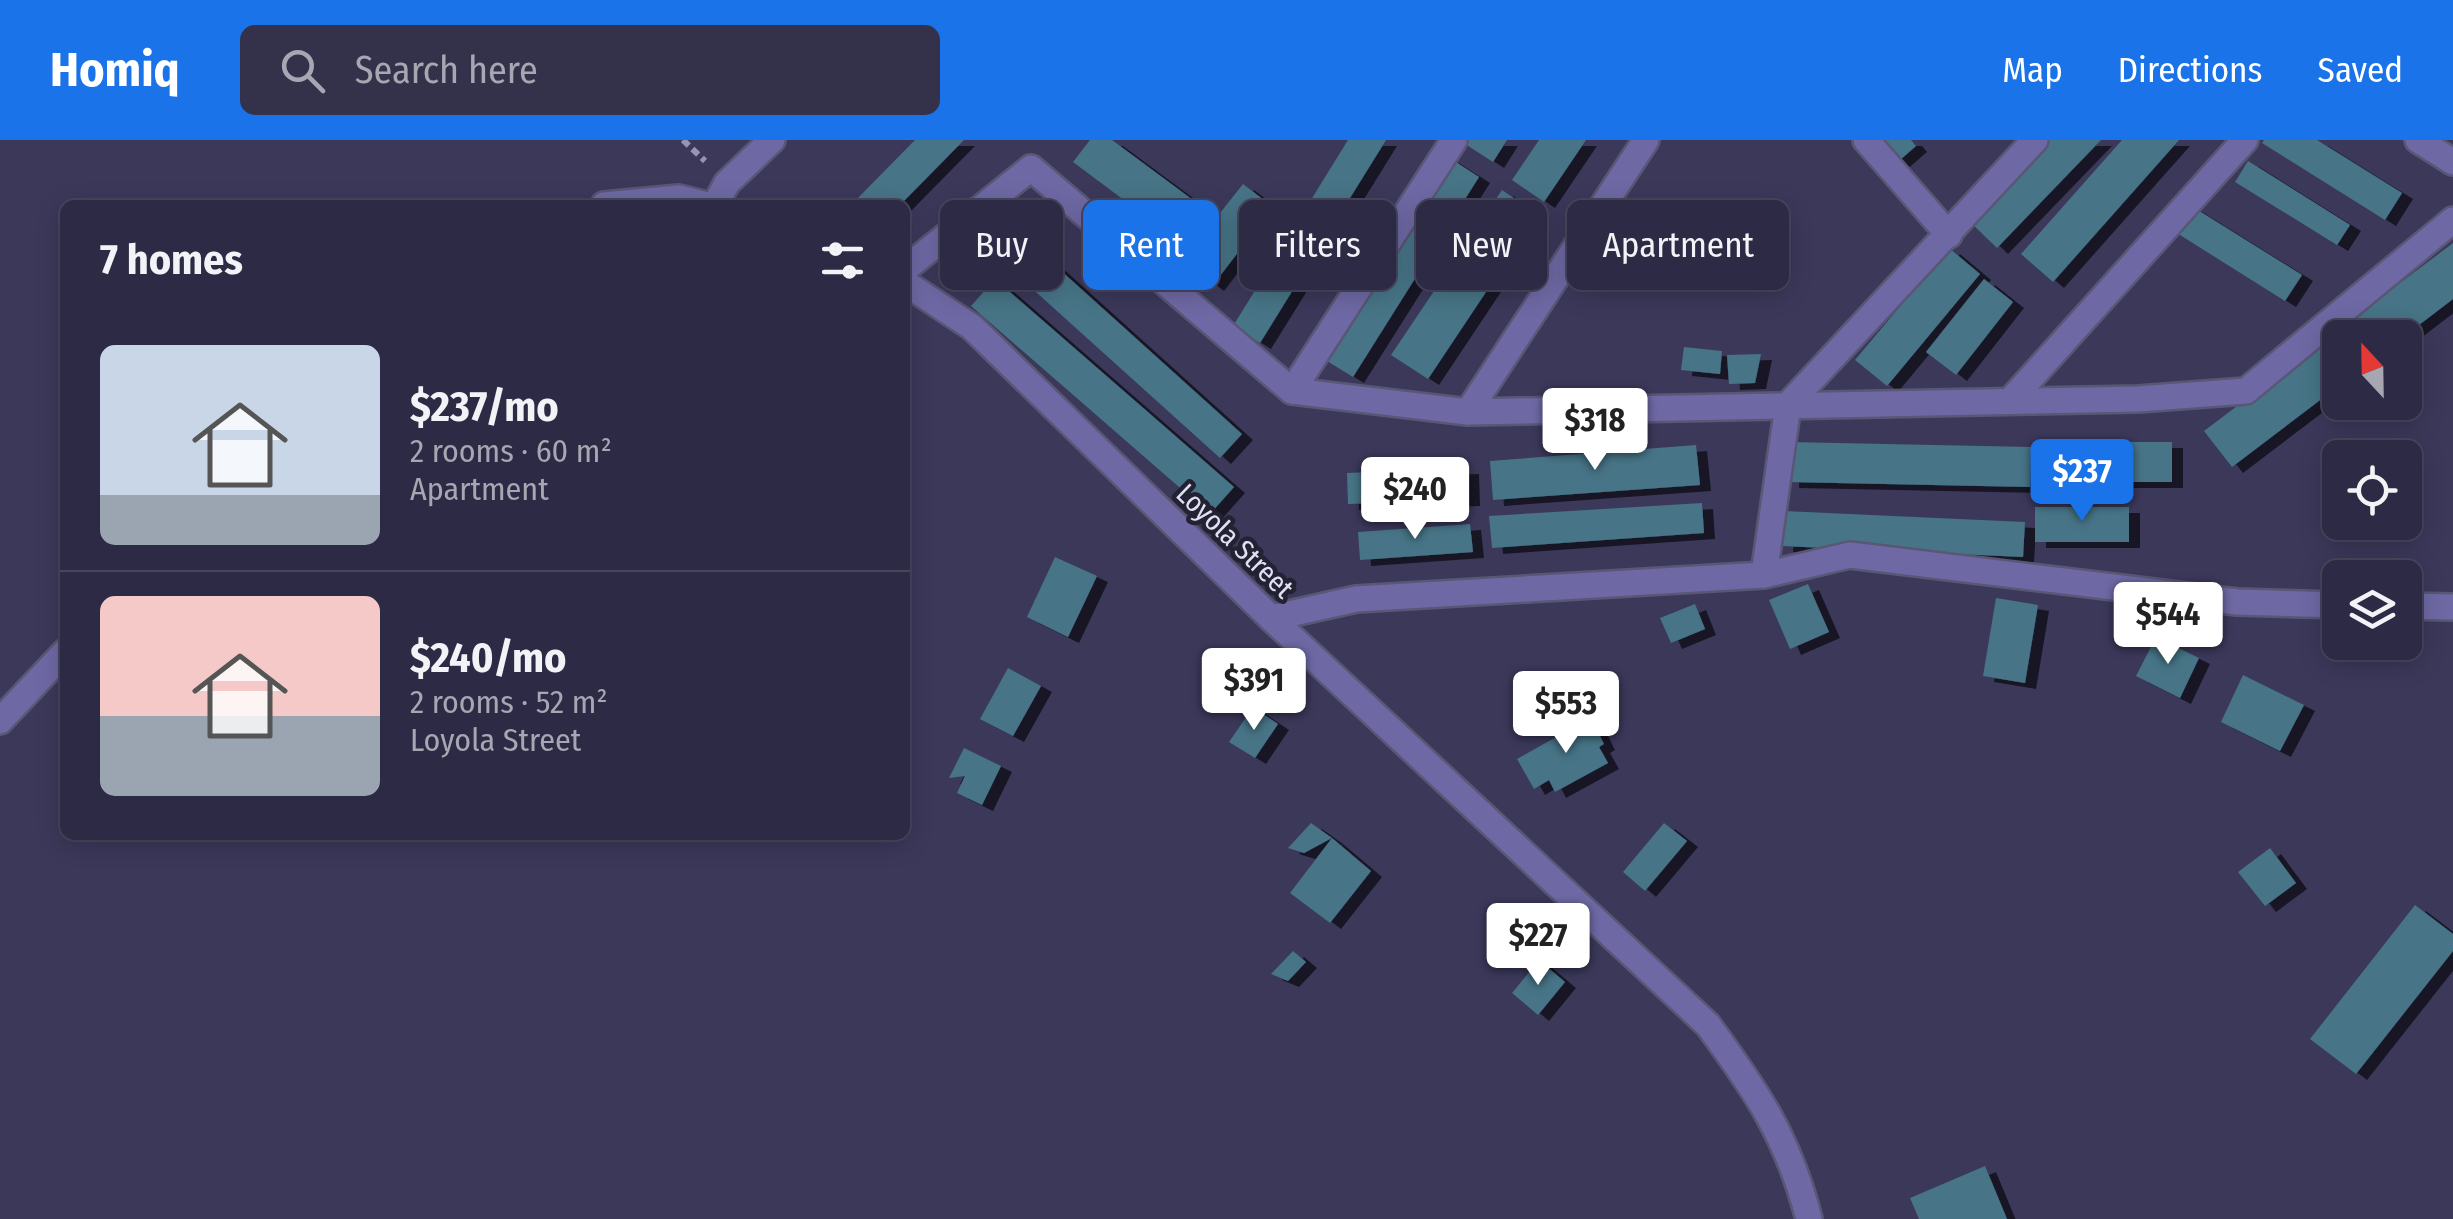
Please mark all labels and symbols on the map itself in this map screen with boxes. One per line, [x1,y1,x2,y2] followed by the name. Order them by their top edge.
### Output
[2322,320,2422,420] north arrow
[1536,388,1654,473] pin: $318
[2023,439,2141,524] pin: $237
[1356,457,1474,542] pin: $240
[1170,477,1301,606] street label: Loyola Street
[2109,582,2227,667] pin: $544
[1195,648,1313,733] pin: $391
[1507,671,1625,756] pin: $553
[1479,903,1597,988] pin: $227

